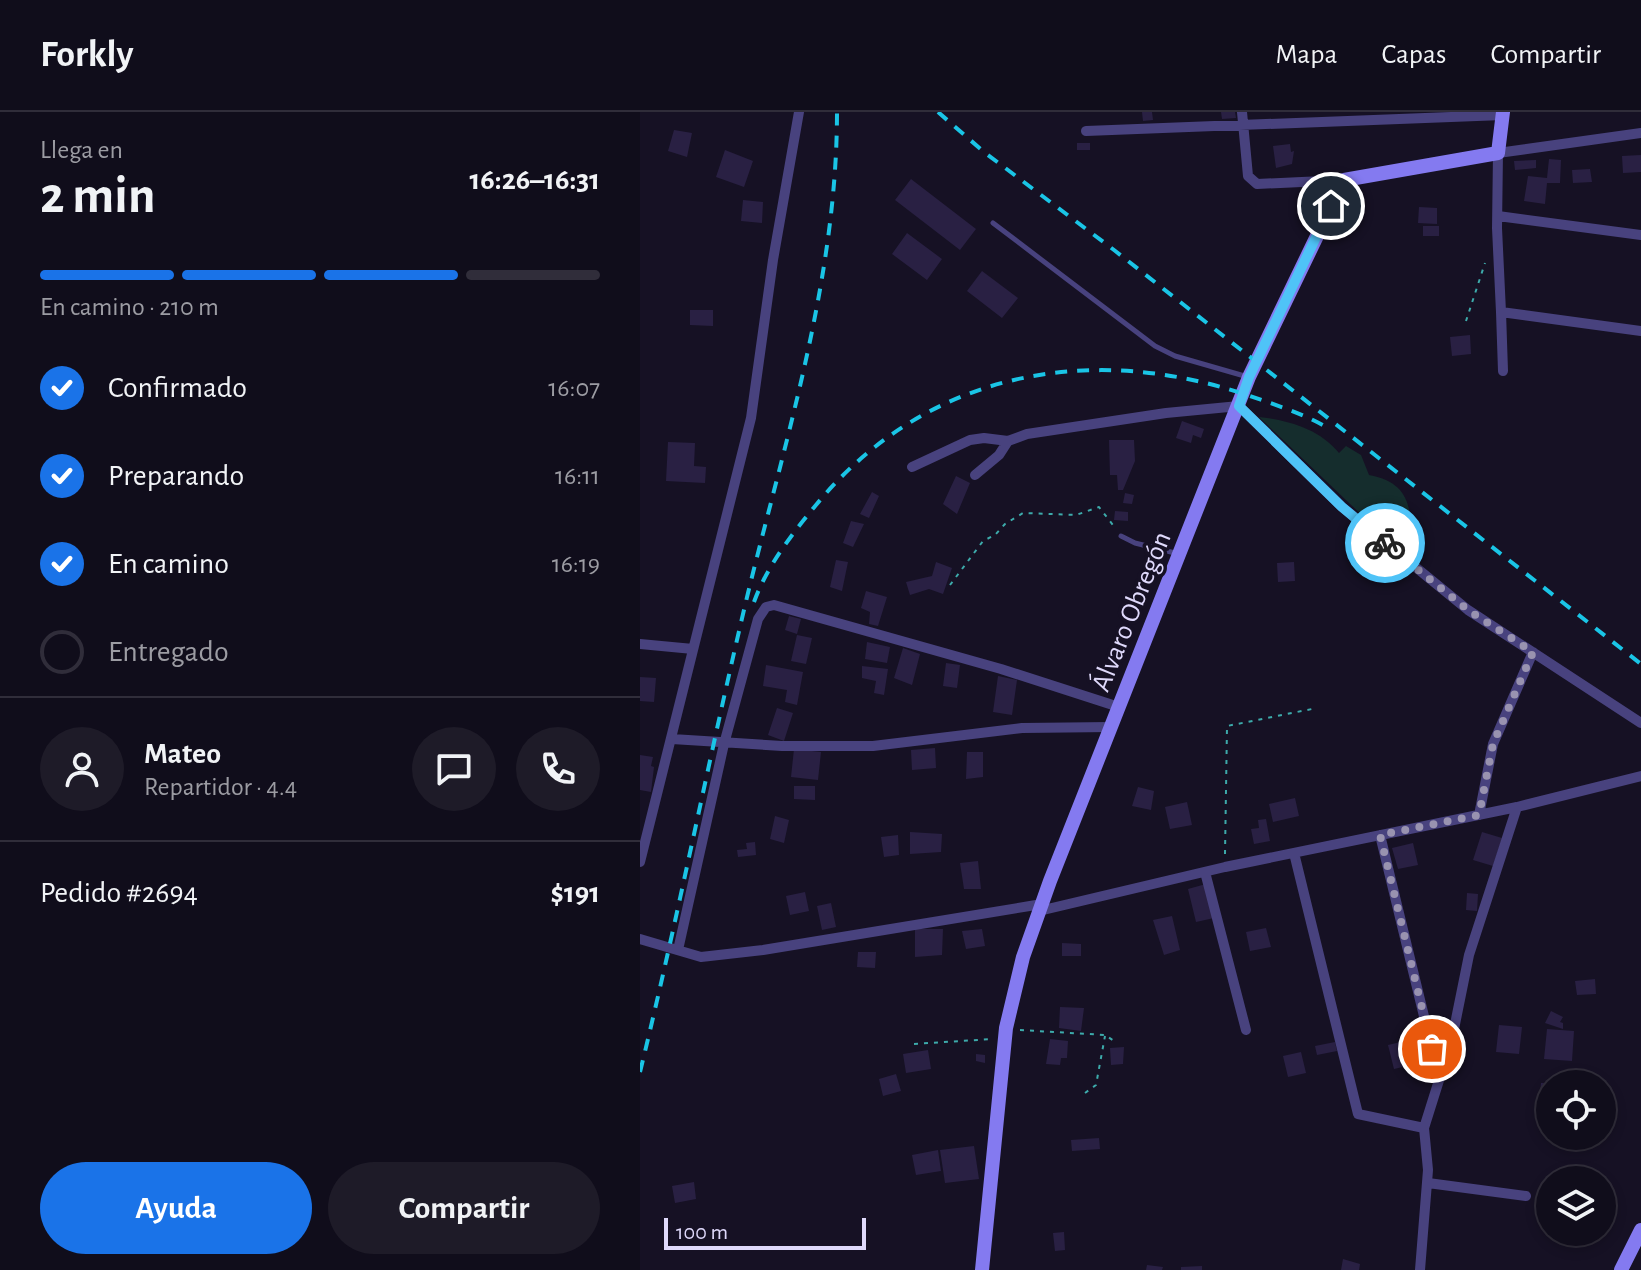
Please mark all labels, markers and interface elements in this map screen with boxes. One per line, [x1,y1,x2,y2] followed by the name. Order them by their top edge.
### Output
[40,36,134,74] text: Forkly
[1275,41,1337,69] text: Mapa
[1381,41,1446,69] text: Capas
[1490,41,1601,69] text: Compartir
[40,137,123,163] text: Llega en
[470,165,600,195] text: 16:26–16:31
[40,170,155,222] text: 2 min
[1297,172,1365,240] pin
[1309,184,1353,228] icon: home
[40,294,219,320] text: En camino · 210 m
[40,366,84,410] icon: check
[108,373,247,403] text: Confirmado
[548,375,600,401] text: 16:07
[40,454,84,498] icon: check
[108,461,244,491] text: Preparando
[555,463,600,489] text: 16:11
[1345,503,1425,583] courier
[1363,521,1407,565] icon: bike
[1084,527,1177,696] street label: Álvaro Obregón
[40,542,84,586] icon: check
[108,549,229,579] text: En camino
[552,551,600,577] text: 16:19
[108,637,229,667] text: Entregado
[40,727,124,811] button: person
[412,727,496,811] button: chat
[516,727,600,811] button: phone
[144,739,221,769] text: Mateo
[144,774,297,800] text: Repartidor · 4.4
[40,878,198,908] text: Pedido #2694
[550,878,600,908] text: $191
[1398,1015,1466,1083] pin
[1410,1027,1454,1071] icon: bag
[1536,1070,1616,1246] map controls
[1536,1070,1616,1150] button: locate
[40,1162,312,1254] button: Ayuda
[328,1162,600,1254] button: Compartir
[1536,1166,1616,1246] button: layers
[664,1214,866,1250] scale bar
[676,1221,728,1243] text: 100 m

